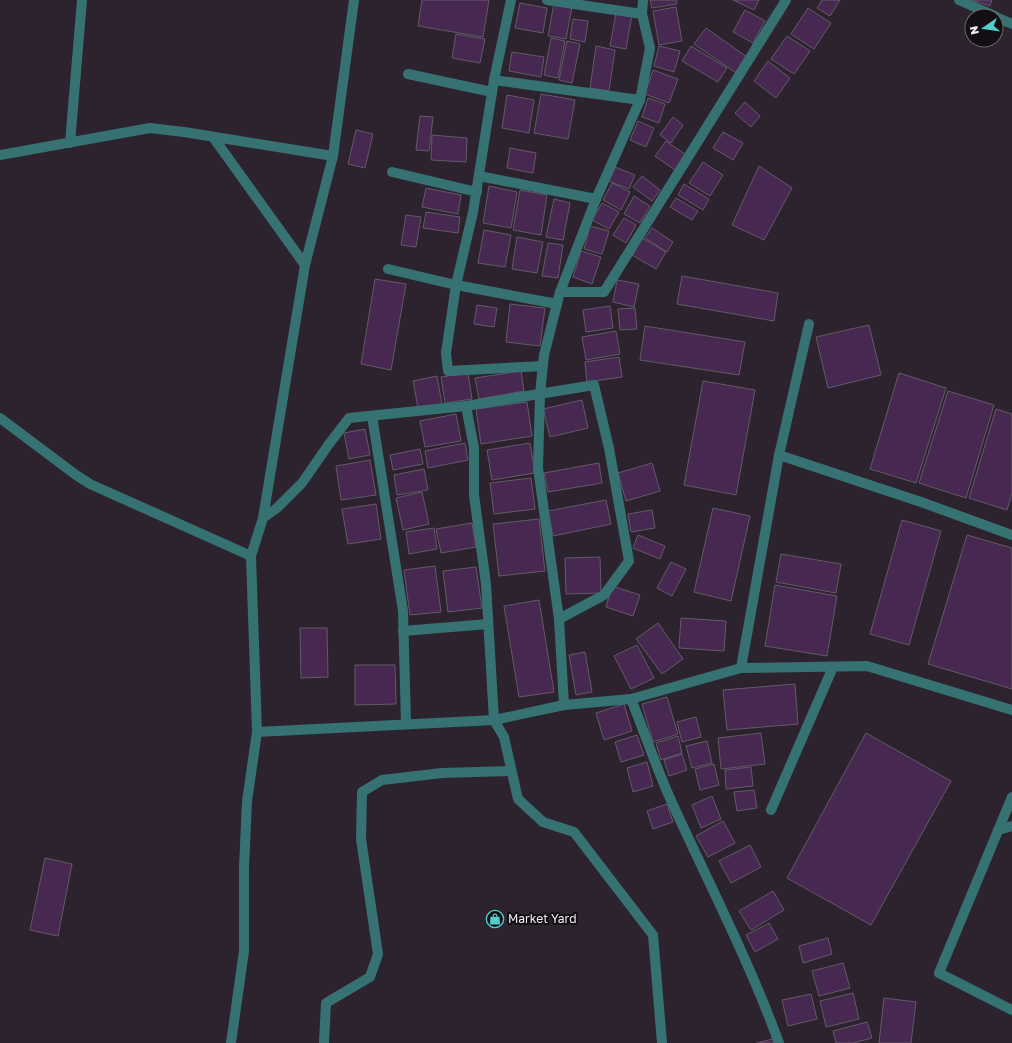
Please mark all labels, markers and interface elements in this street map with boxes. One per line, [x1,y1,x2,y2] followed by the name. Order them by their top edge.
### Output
[964,8,1004,48] north arrow
[966,25,981,36] text: N
[485,909,505,929] shop icon: Market Yard
[508,911,577,926] place label: Market Yard

